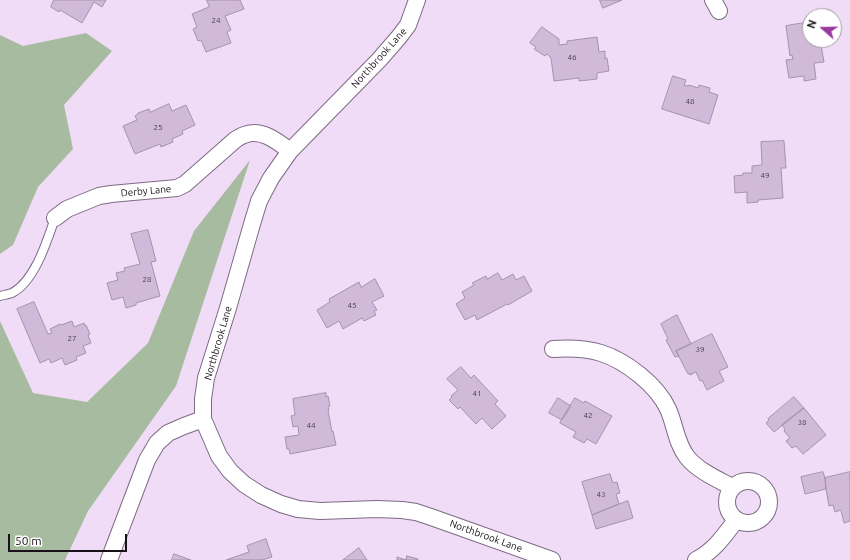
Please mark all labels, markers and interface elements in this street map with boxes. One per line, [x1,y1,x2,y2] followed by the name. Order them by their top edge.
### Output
[802,8,842,48] north arrow
[211,15,221,25] house number: 24
[805,18,819,30] text: N
[349,26,409,90] street label: Northbrook Lane
[567,52,577,62] house number: 46
[685,96,695,106] house number: 48
[153,122,163,132] house number: 25
[760,170,770,180] house number: 49
[120,183,172,199] street label: Derby Lane
[142,274,152,284] house number: 28
[347,300,357,310] house number: 45
[202,305,234,381] street label: Northbrook Lane
[67,333,77,343] house number: 27
[695,344,705,354] house number: 39
[472,388,482,398] house number: 41
[583,410,593,420] house number: 42
[797,417,807,427] house number: 38
[306,420,316,430] house number: 44
[596,489,606,499] house number: 43
[448,517,524,555] street label: Northbrook Lane
[10,526,129,552] scale bar
[15,534,42,547] text: 50 m

